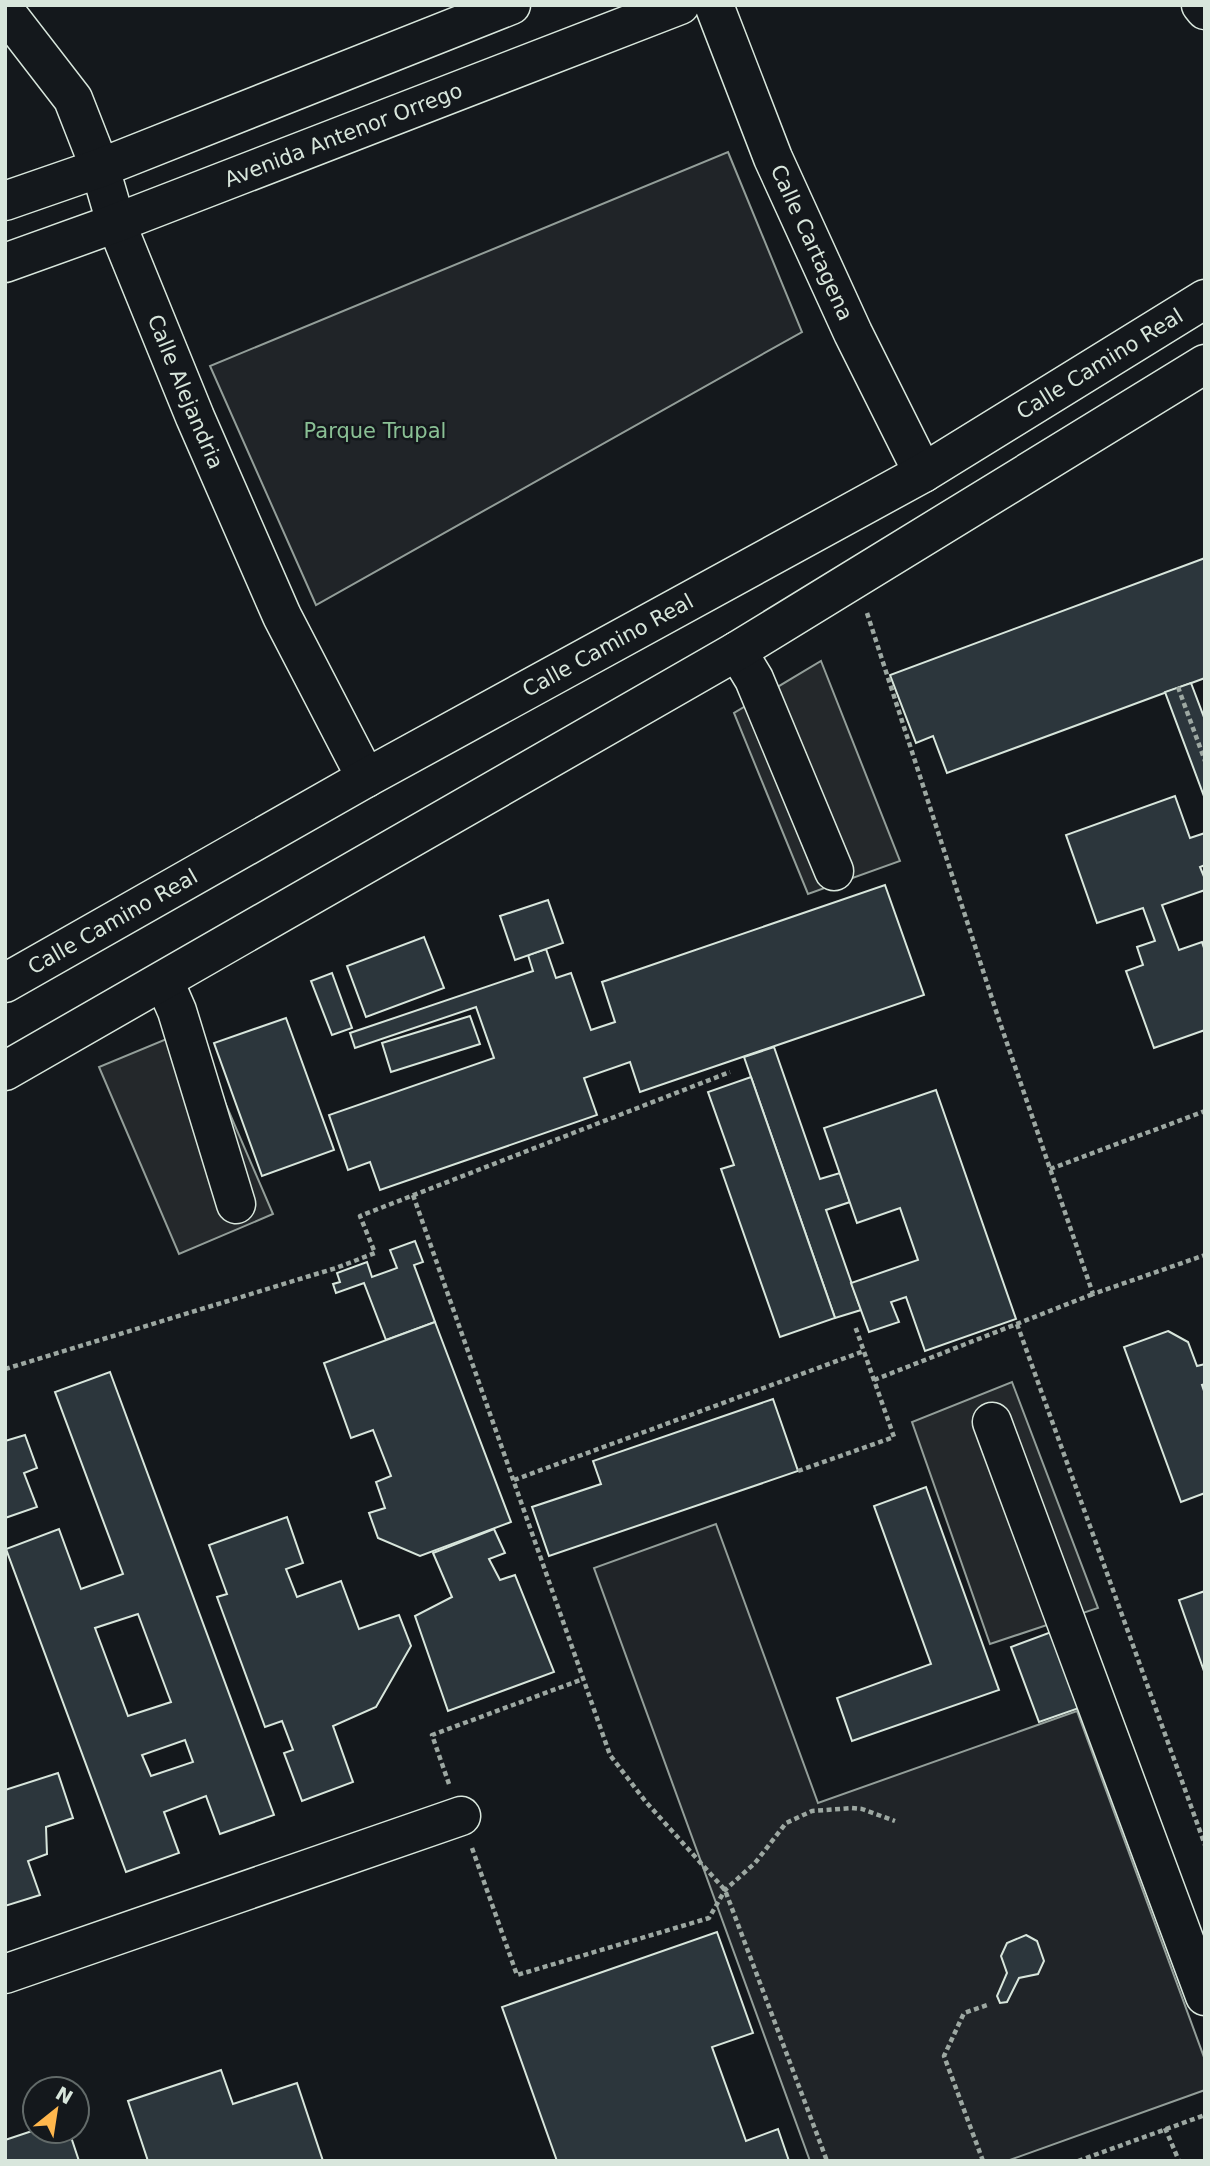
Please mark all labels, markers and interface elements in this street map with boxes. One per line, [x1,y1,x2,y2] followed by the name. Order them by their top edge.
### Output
[221,78,466,192] street label: Avenida Antenor Orrego
[766,161,858,324] street label: Calle Cartagena
[1012,304,1187,424] street label: Calle Camino Real
[143,311,228,472] street label: Calle Alejandria
[304,419,446,443] park label: Parque Trupal
[518,589,697,702] street label: Calle Camino Real
[24,864,202,979] street label: Calle Camino Real
[21,2075,91,2145] north arrow
[52,2082,77,2109] text: N

